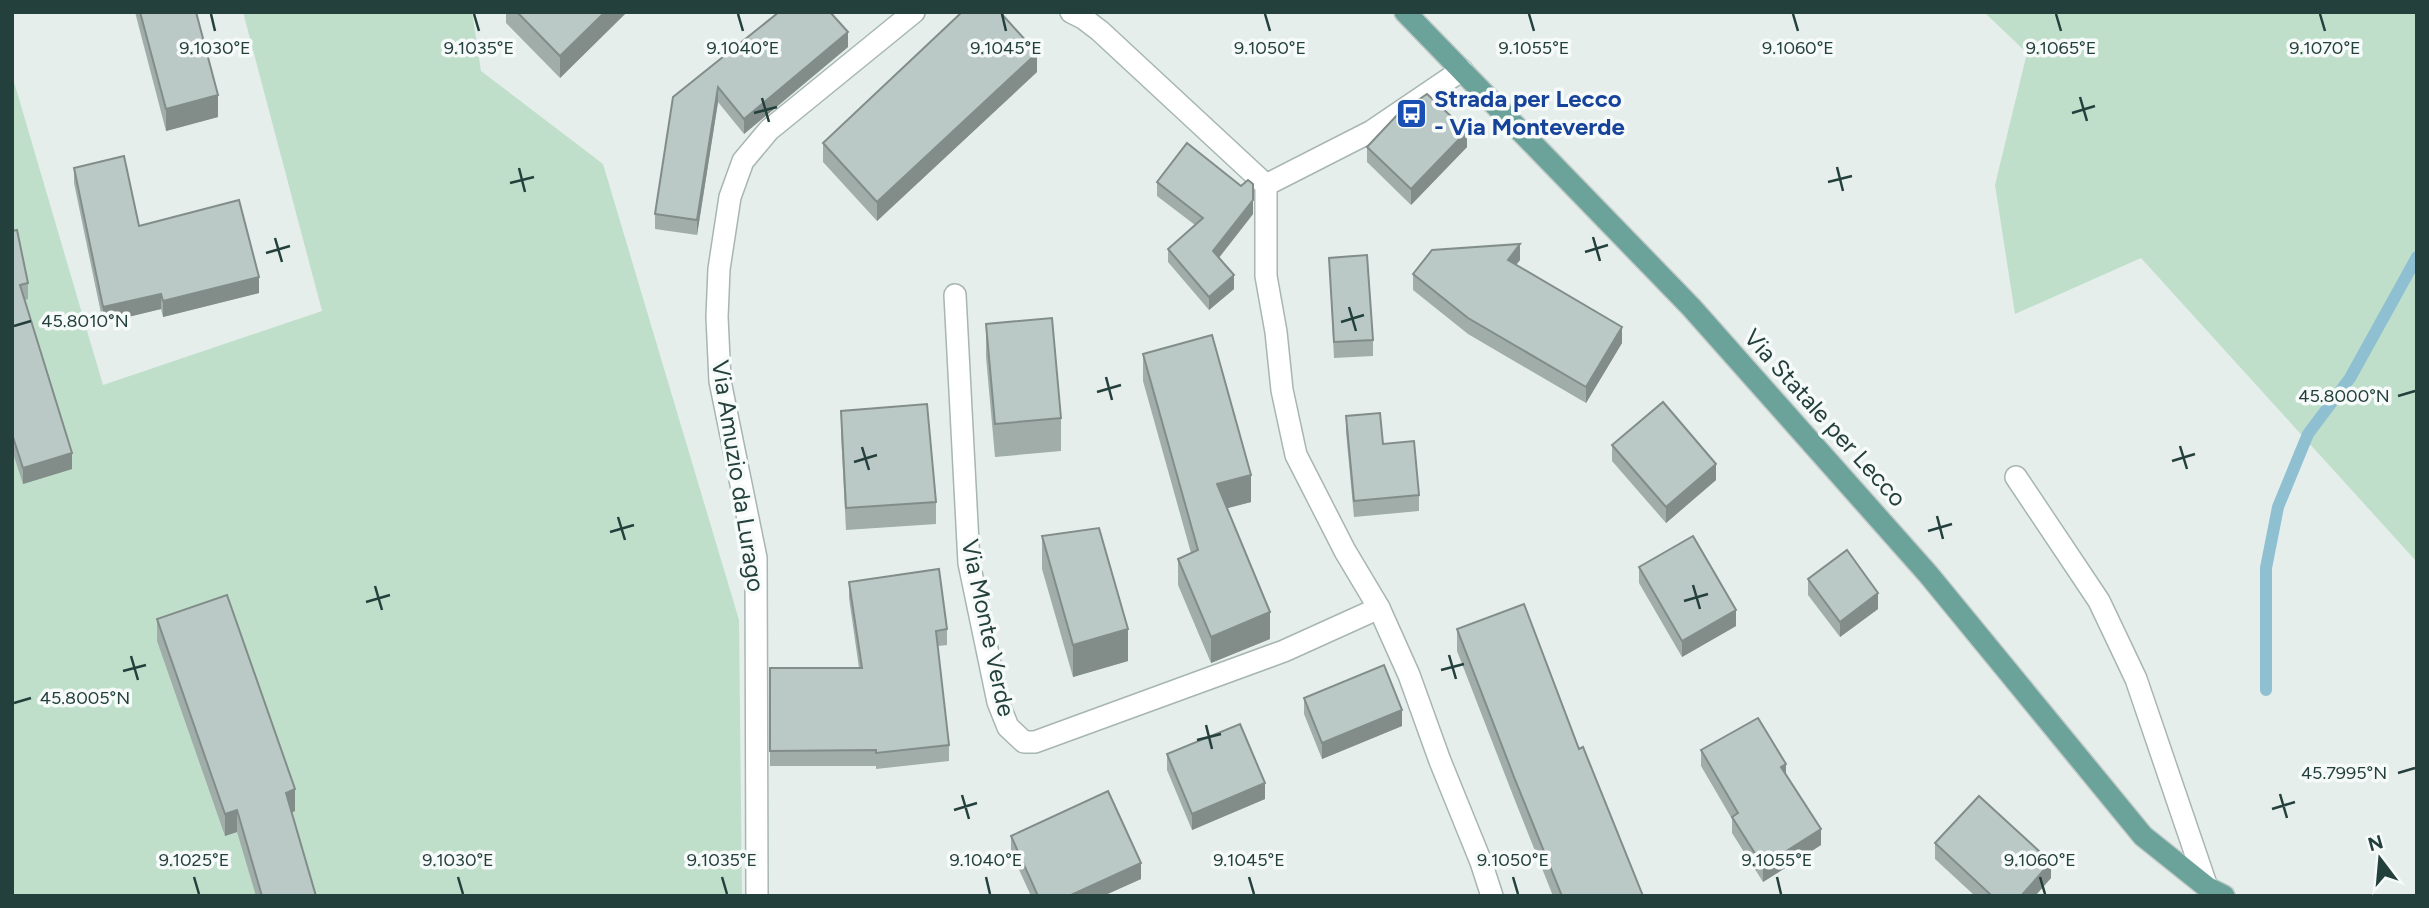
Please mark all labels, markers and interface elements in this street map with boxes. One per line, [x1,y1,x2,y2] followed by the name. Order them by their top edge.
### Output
[179,37,251,59] text: 9.1030°E
[444,37,514,59] text: 9.1035°E
[707,37,779,59] text: 9.1040°E
[970,37,1042,59] text: 9.1045°E
[1234,37,1306,59] text: 9.1050°E
[1499,37,1569,59] text: 9.1055°E
[1762,37,1834,59] text: 9.1060°E
[2026,37,2096,59] text: 9.1065°E
[2289,37,2361,59] text: 9.1070°E
[1434,84,1625,141] place label: Strada per Lecco - Via Monteverde
[1394,96,1428,130] bus stop icon: Strada per Lecco - Via Monteverde
[41,310,129,332] text: 45.8010°N
[1738,323,1913,512] street label: Via Statale per Lecco
[706,358,771,594] street label: Via Amuzio da Lurago
[2298,385,2390,407] text: 45.8000°N
[956,537,1021,719] street label: Via Monte Verde
[40,687,130,709] text: 45.8005°N
[2301,762,2387,784] text: 45.7995°N
[2345,824,2415,894] north arrow
[2365,830,2386,856] text: N
[159,849,229,871] text: 9.1025°E
[422,849,494,871] text: 9.1030°E
[687,849,757,871] text: 9.1035°E
[950,849,1022,871] text: 9.1040°E
[1213,849,1285,871] text: 9.1045°E
[1477,849,1549,871] text: 9.1050°E
[1742,849,1812,871] text: 9.1055°E
[2004,849,2076,871] text: 9.1060°E

